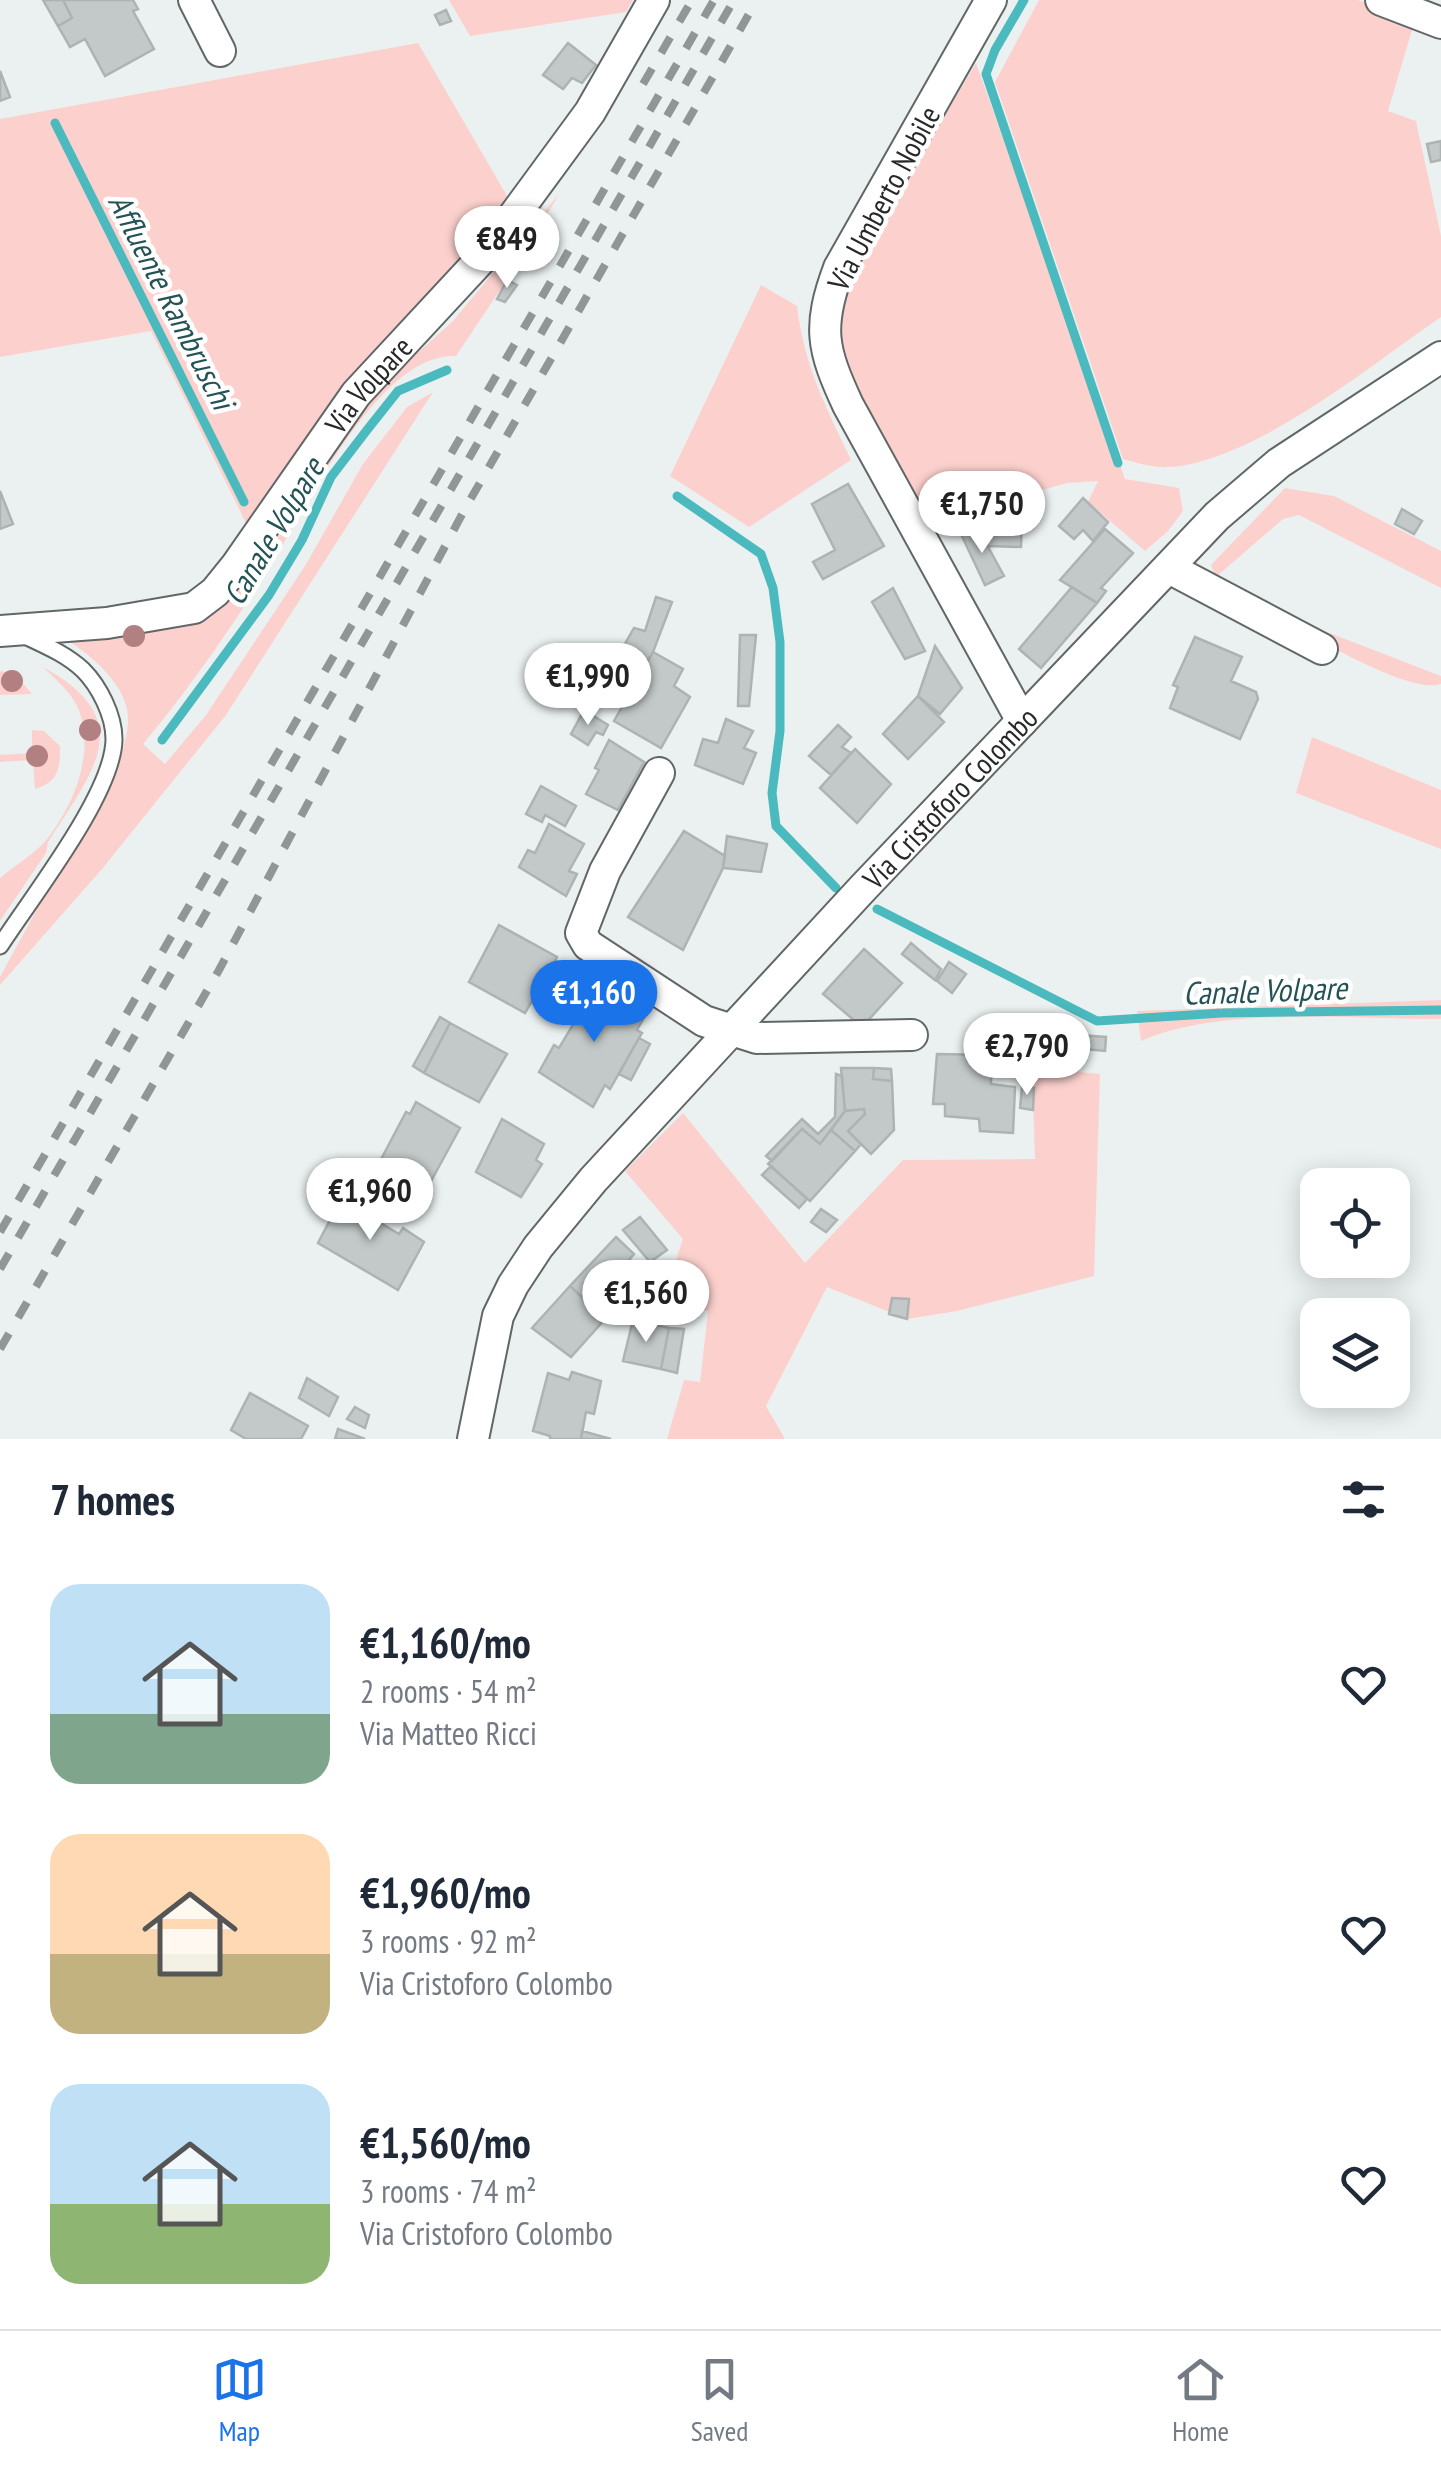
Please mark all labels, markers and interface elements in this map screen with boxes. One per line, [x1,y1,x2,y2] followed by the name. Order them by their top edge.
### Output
[818,99,948,298] street label: Via Umberto Nobile
[100,186,246,420] water label: Affluente Rambruschi
[448,206,566,291] pin: €849
[476,217,538,259] text: €849
[315,327,420,441] street label: Via Volpare
[213,448,334,612] water label: Canale Volpare
[901,471,1063,556] pin: €1,750
[940,482,1024,524] text: €1,750
[507,643,669,728] pin: €1,990
[546,654,630,696] text: €1,990
[853,698,1045,897] street label: Via Cristoforo Colombo
[513,960,675,1045] pin: €1,160
[1182,966,1349,1014] water label: Canale Volpare
[552,971,636,1013] text: €1,160
[946,1013,1108,1098] pin: €2,790
[985,1024,1069,1066] text: €2,790
[289,1158,451,1243] pin: €1,960
[1300,1168,1410,1408] map controls
[1300,1168,1410,1278] button: locate
[328,1169,412,1211] text: €1,960
[565,1260,727,1345] pin: €1,560
[604,1271,688,1313] text: €1,560
[1300,1298,1410,1408] button: layers
[50,1472,175,1527] text: 7 homes
[1336,1472,1391,1527] icon: filters
[360,1615,531,1670] text: €1,160/mo
[130,1624,250,1744] icon: home
[1336,1657,1391,1712] icon: heart
[360,1670,537,1712] text: 2 rooms · 54 m²
[360,1712,537,1754] text: Via Matteo Ricci
[360,1865,531,1920] text: €1,960/mo
[130,1874,250,1994] icon: home
[1336,1907,1391,1962] icon: heart
[360,1920,537,1962] text: 3 rooms · 92 m²
[360,1962,613,2004] text: Via Cristoforo Colombo
[360,2115,531,2170] text: €1,560/mo
[130,2124,250,2244] icon: home
[1336,2157,1391,2212] icon: heart
[360,2170,537,2212] text: 3 rooms · 74 m²
[360,2212,613,2254] text: Via Cristoforo Colombo
[212,2352,267,2449] tab: Map
[691,2352,748,2449] tab: Saved
[1172,2352,1229,2449] tab: Home

